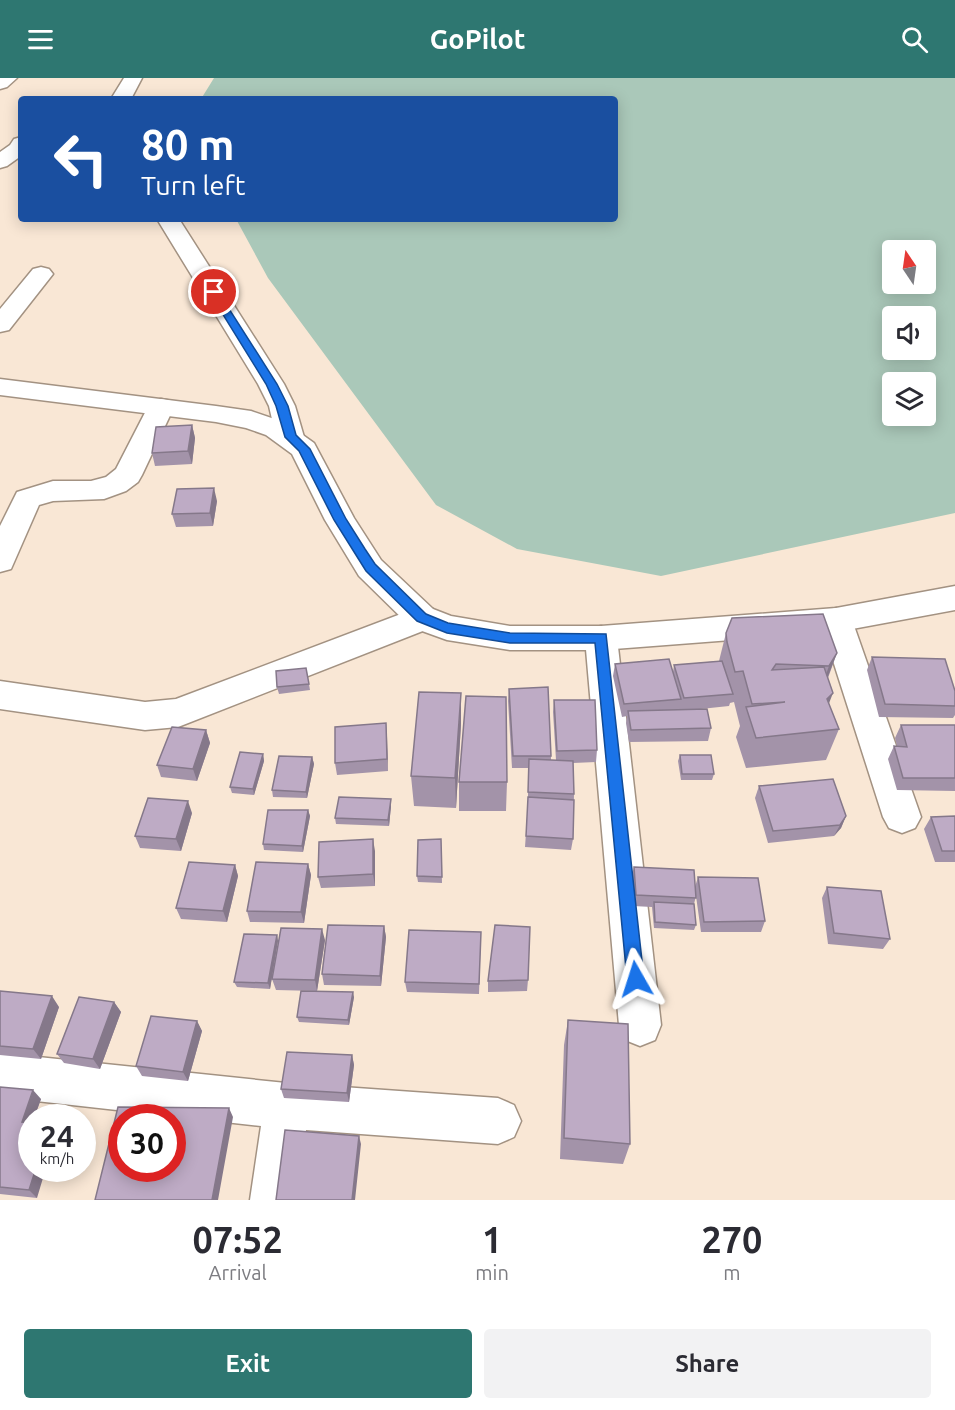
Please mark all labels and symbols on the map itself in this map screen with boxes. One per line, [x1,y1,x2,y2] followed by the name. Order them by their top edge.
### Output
[882,240,936,294] north arrow
[188,266,239,317] pin
[604,947,668,1011] position arrow
[108,1104,186,1182] speed limit sign: 30

